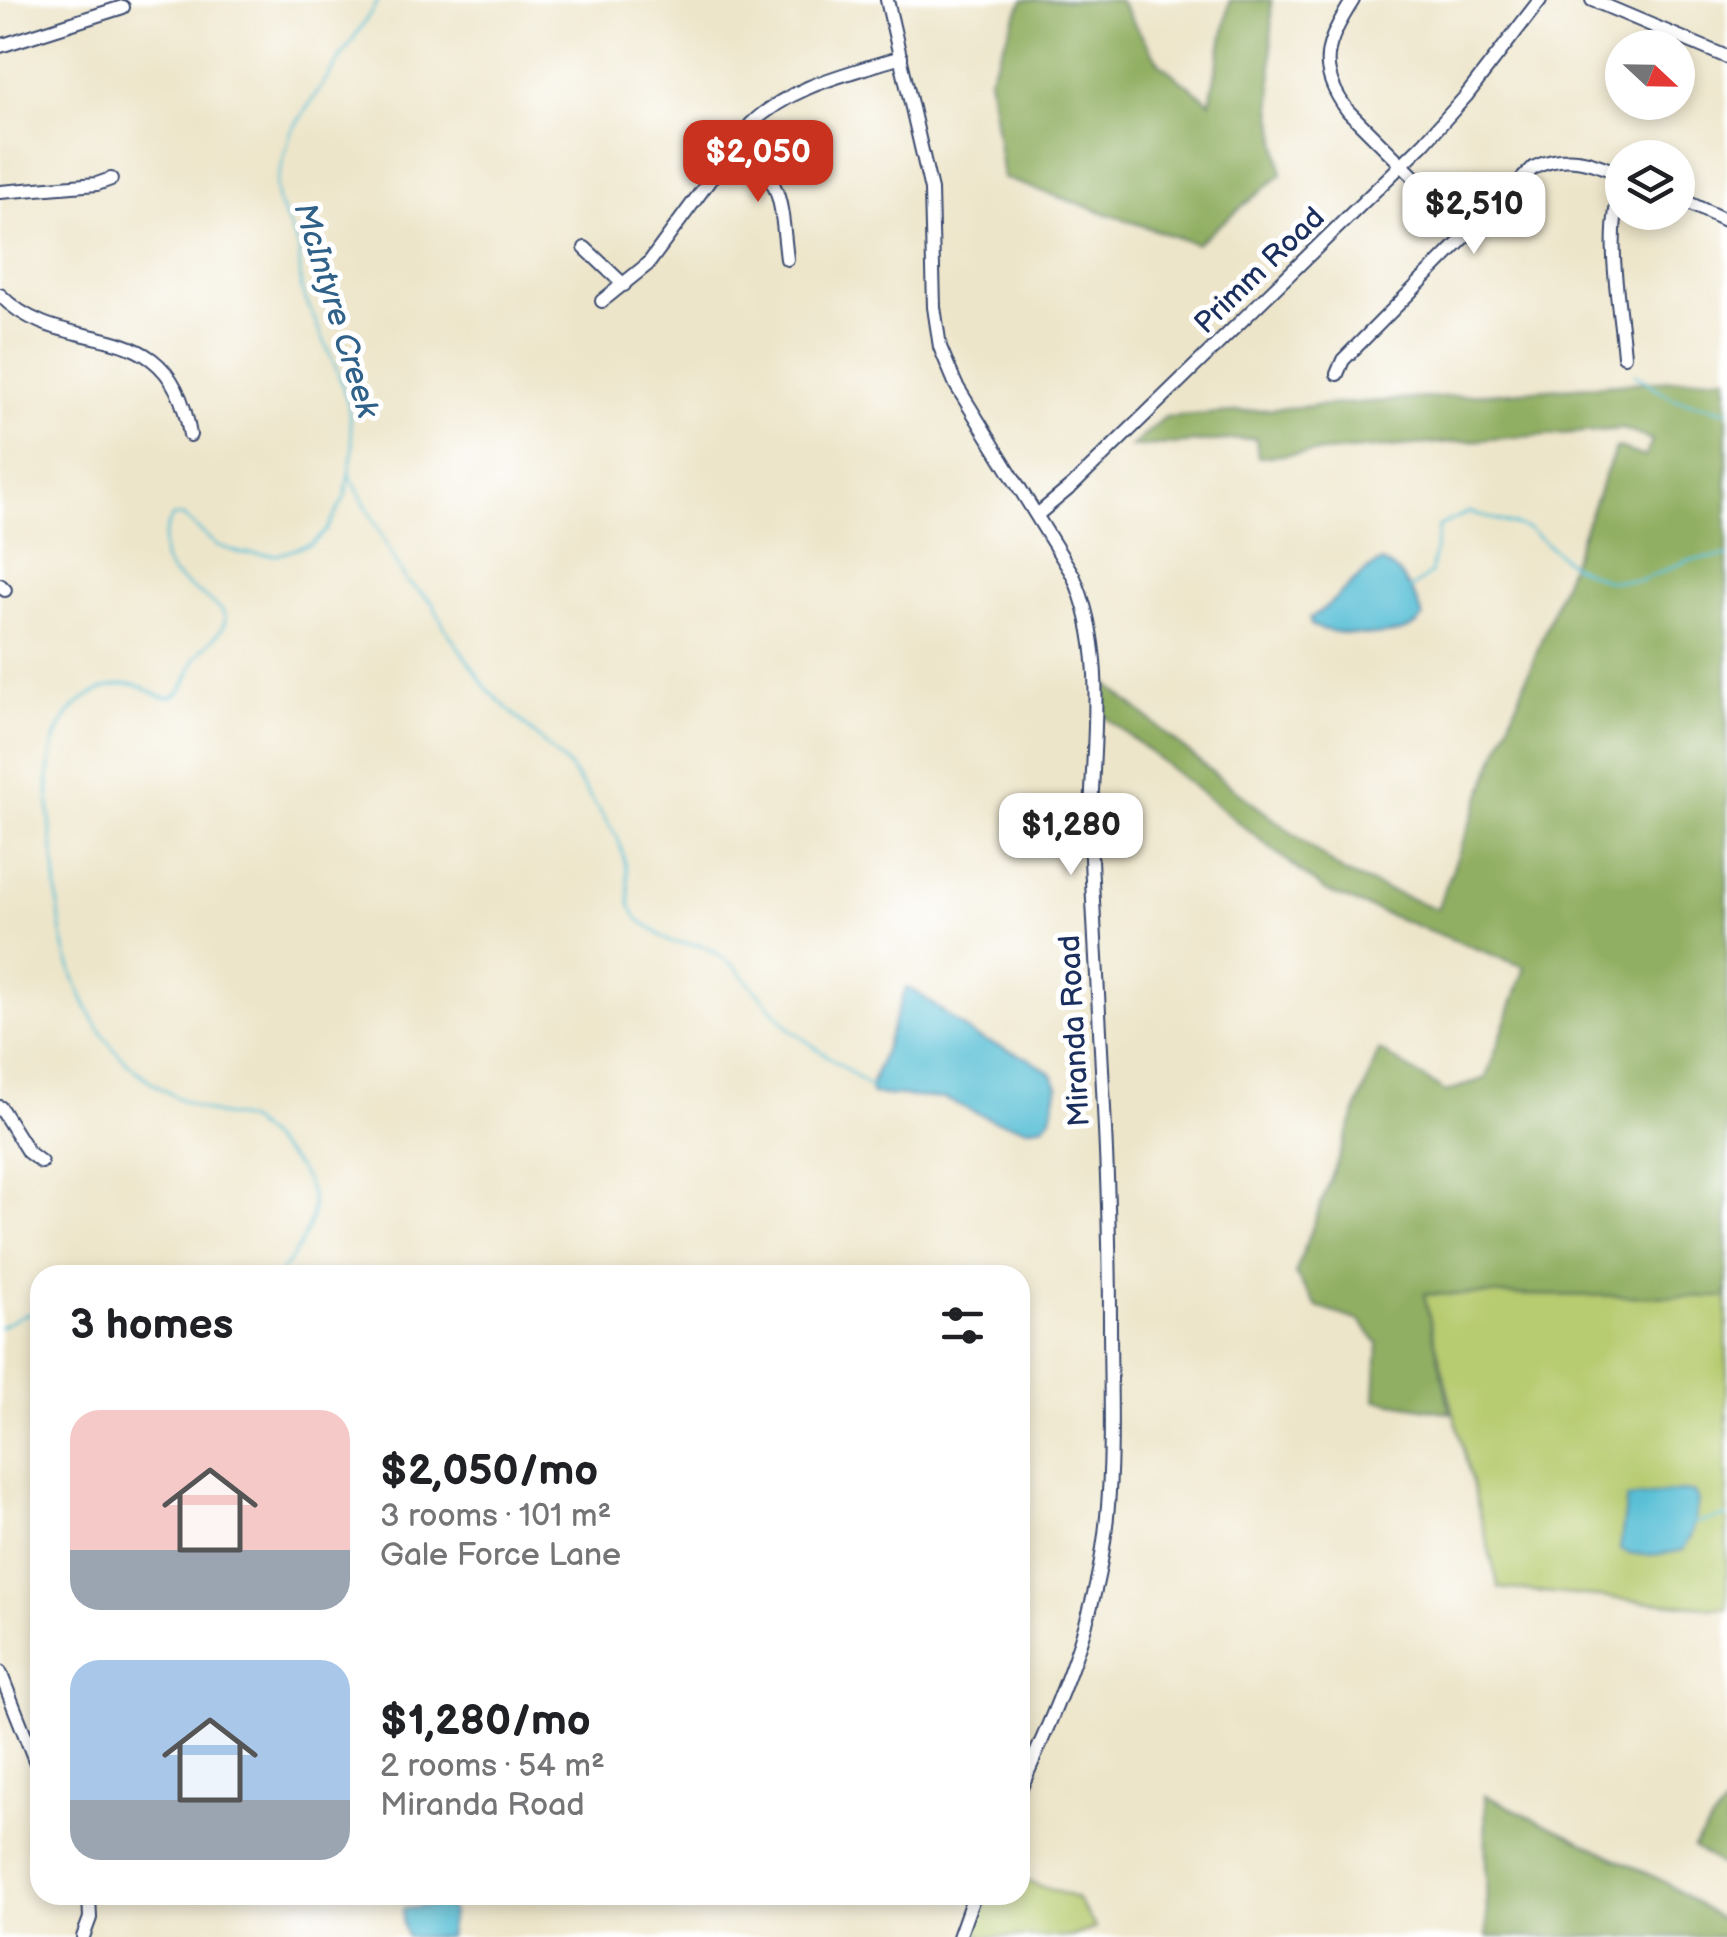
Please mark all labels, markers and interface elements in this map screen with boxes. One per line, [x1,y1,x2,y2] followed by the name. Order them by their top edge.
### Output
[1605,30,1695,120] north arrow
[1605,30,1695,230] map controls
[677,120,839,205] pin: $2,050
[705,133,811,172] text: $2,050
[1605,140,1695,230] button: layers
[1393,172,1555,257] pin: $2,510
[1424,185,1524,224] text: $2,510
[284,198,387,424] water label: McIntyre Creek
[1187,200,1332,342] street label: Primm Road
[990,793,1152,878] pin: $1,280
[1021,806,1121,845] text: $1,280
[1052,934,1098,1128] street label: Miranda Road
[935,1298,990,1353] icon: filters
[70,1300,233,1351] text: 3 homes
[380,1446,598,1497] text: $2,050/mo
[150,1450,270,1570] icon: home
[380,1497,611,1536] text: 3 rooms · 101 m²
[380,1536,621,1575] text: Gale Force Lane
[380,1696,591,1747] text: $1,280/mo
[150,1700,270,1820] icon: home
[380,1747,605,1786] text: 2 rooms · 54 m²
[380,1786,585,1825] text: Miranda Road

